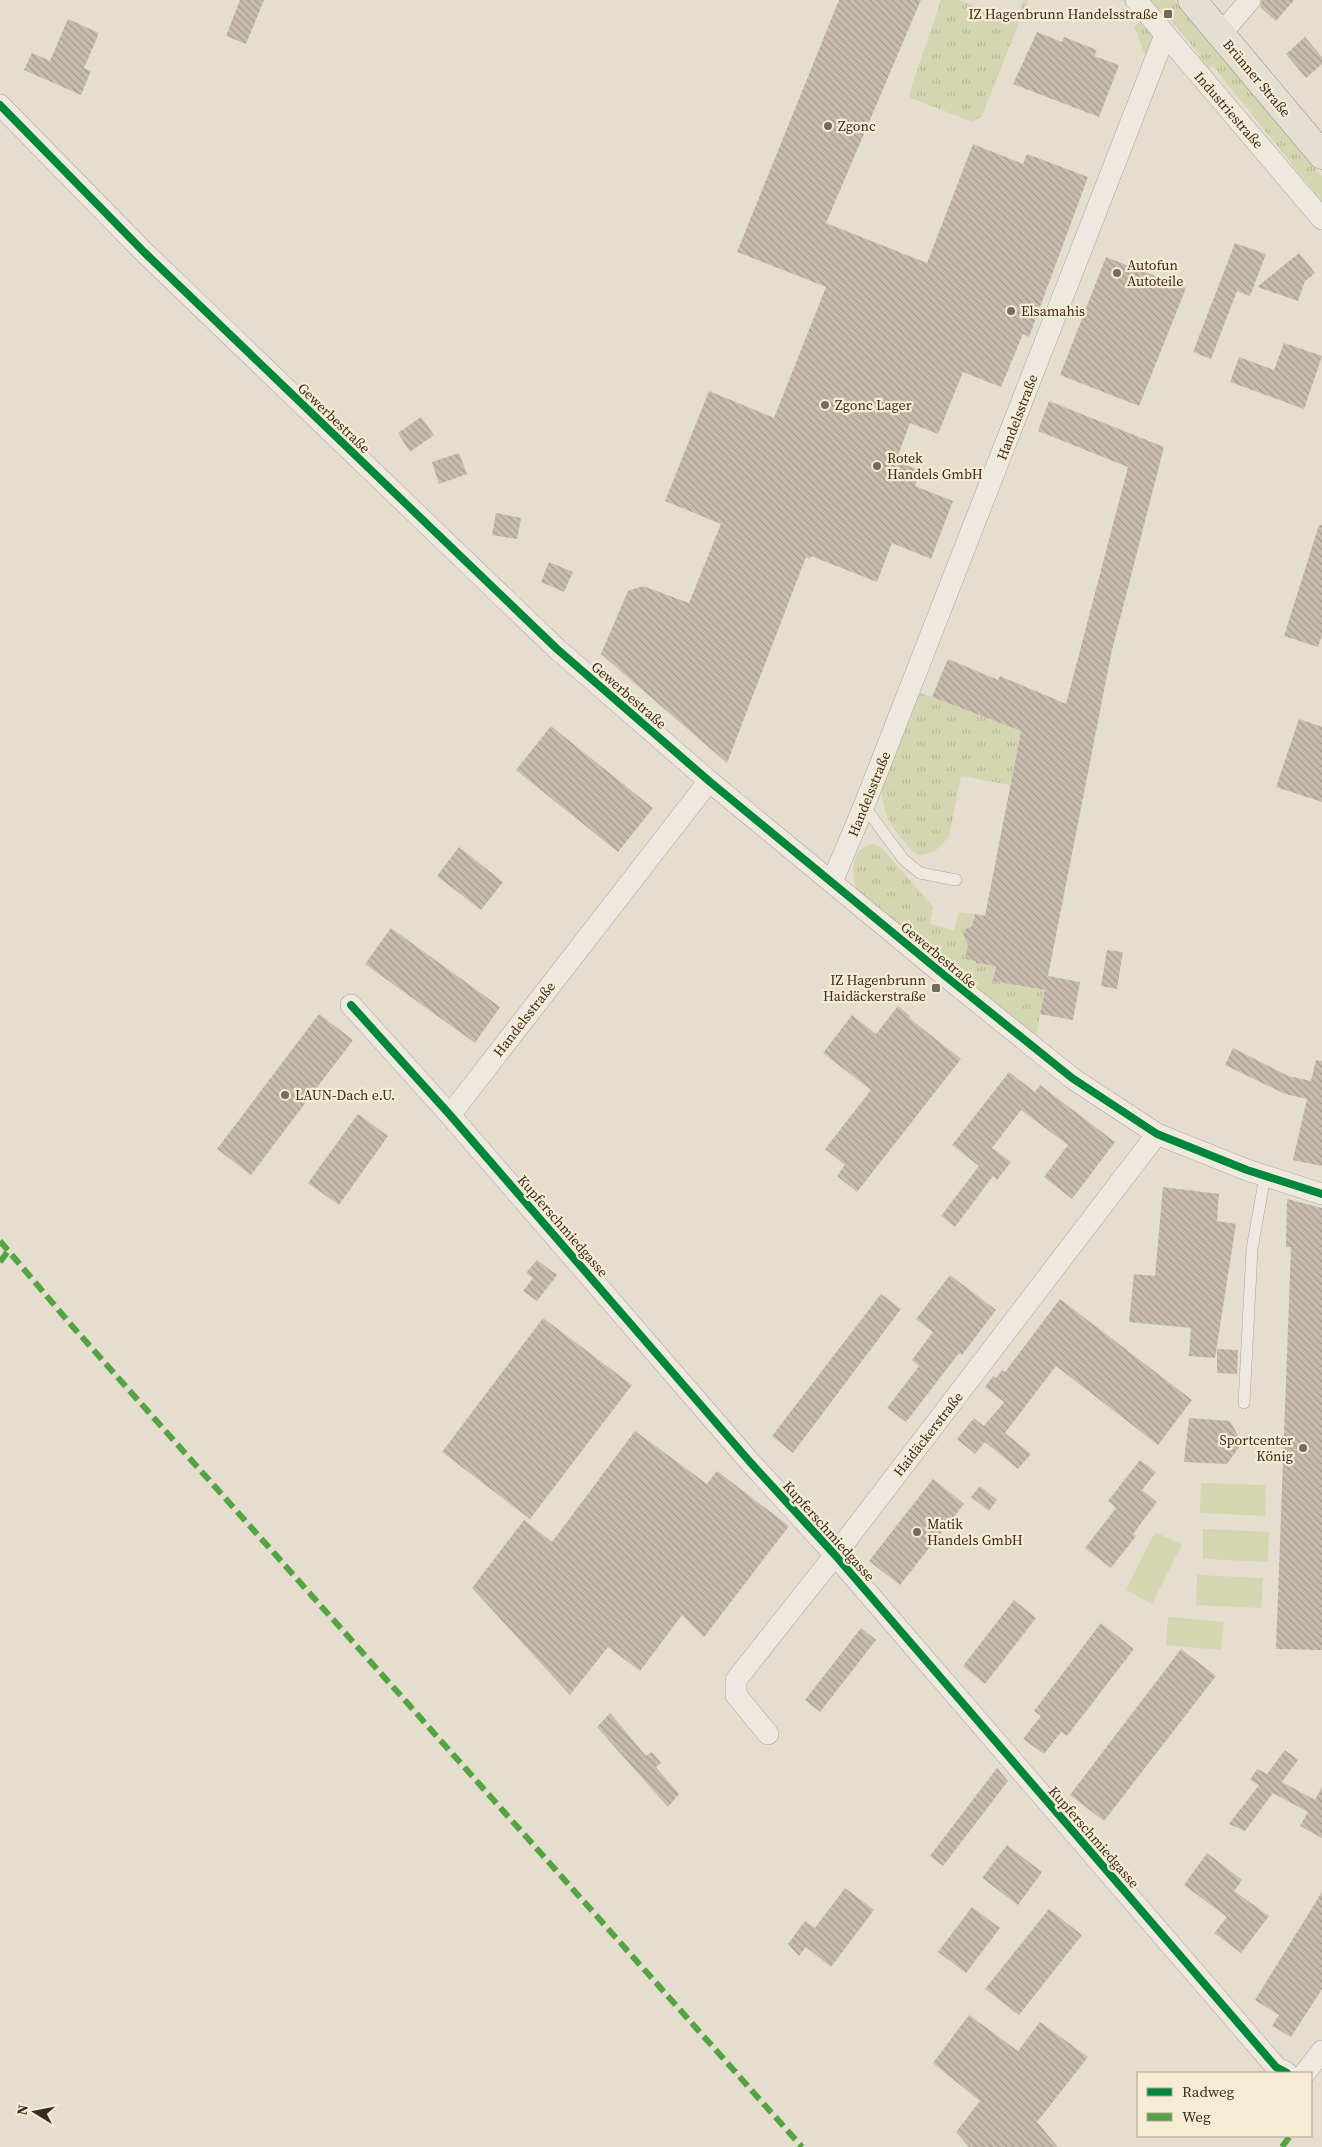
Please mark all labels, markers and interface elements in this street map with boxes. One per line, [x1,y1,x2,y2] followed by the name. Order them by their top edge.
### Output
[969,4,1158,24] place label: IZ Hagenbrunn Handelsstraße
[1162,8,1174,20] marker: IZ Hagenbrunn Handelsstraße
[1218,35,1296,121] street label: Brünner Straße
[1190,67,1268,153] street label: Industriestraße
[838,116,876,136] place label: Zgonc
[822,120,834,132] marker: Zgonc
[1127,255,1183,291] place label: Autofun Autoteile
[1111,267,1123,279] marker: Autofun Autoteile
[1021,301,1085,321] place label: Elsamahis
[1005,305,1017,317] marker: Elsamahis
[991,371,1043,463] street label: Handelsstraße
[293,378,375,458] street label: Gewerbestraße
[835,395,912,415] place label: Zgonc Lager
[819,399,831,411] marker: Zgonc Lager
[887,448,983,484] place label: Rotek Handels GmbH
[871,460,883,472] marker: Rotek Handels GmbH
[587,657,671,733] street label: Gewerbestraße
[843,748,895,840] street label: Handelsstraße
[897,917,981,993] street label: Gewerbestraße
[823,970,927,1006] place label: IZ Hagenbrunn Haidäckerstraße
[488,977,560,1061] street label: Handelsstraße
[930,982,942,994] marker: IZ Hagenbrunn Haidäckerstraße
[295,1085,395,1105] place label: LAUN-Dach e.U.
[279,1089,291,1101] marker: LAUN-Dach e.U.
[513,1171,613,1281] street label: Kupferschmiedgasse
[888,1387,968,1481] street label: Haidäckerstraße
[1219,1430,1293,1466] place label: Sportcenter König
[1297,1442,1309,1454] marker: Sportcenter König
[778,1476,880,1586] street label: Kupferschmiedgasse
[927,1514,1023,1550] place label: Matik Handels GmbH
[911,1526,923,1538] marker: Matik Handels GmbH
[1044,1782,1144,1892] street label: Kupferschmiedgasse
[1137,2072,1312,2137] legend
[1182,2081,1235,2102] text: Radweg
[10,2087,60,2137] north arrow
[11,2103,33,2117] text: N
[1182,2106,1211,2127] text: Weg

